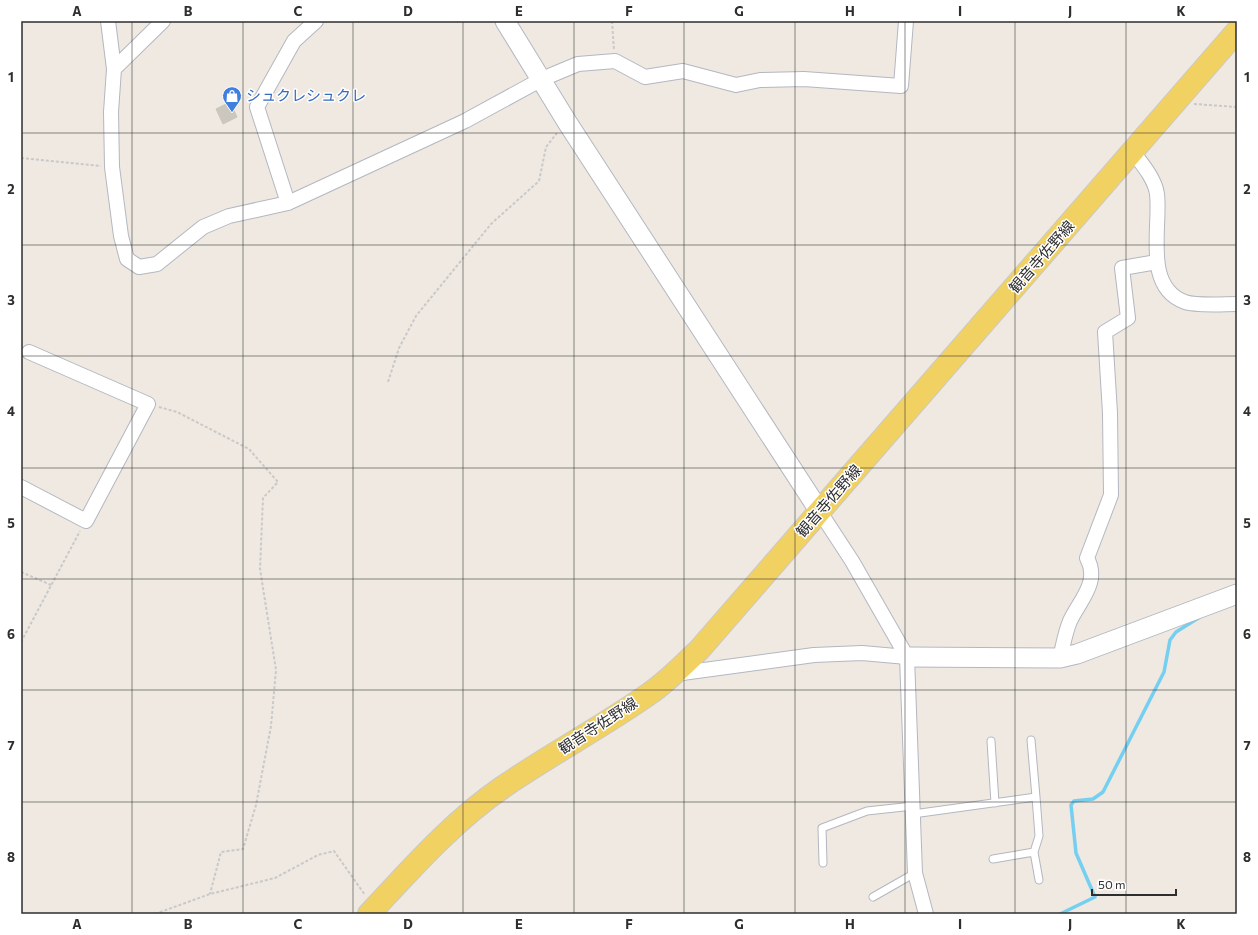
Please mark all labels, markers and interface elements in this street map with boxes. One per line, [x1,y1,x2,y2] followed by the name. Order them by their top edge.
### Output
[72,3,82,19] text: A
[184,3,193,19] text: B
[294,3,303,19] text: C
[403,3,413,19] text: D
[515,3,523,19] text: E
[625,3,633,19] text: F
[734,3,744,19] text: G
[845,3,855,19] text: H
[958,3,962,19] text: I
[1068,3,1072,19] text: J
[1176,3,1186,19] text: K
[8,69,14,85] text: 1
[1244,69,1250,85] text: 1
[221,85,243,113] shop icon: シュクレシュクレ
[246,86,366,104] place label: シュクレシュクレ
[7,181,15,197] text: 2
[1243,181,1251,197] text: 2
[1005,216,1078,296] street label: 観音寺佐野線
[7,292,15,308] text: 3
[1243,292,1251,308] text: 3
[7,403,15,419] text: 4
[1243,403,1251,419] text: 4
[792,460,865,540] street label: 観音寺佐野線
[7,515,15,531] text: 5
[1243,515,1251,531] text: 5
[7,626,15,642] text: 6
[1243,626,1251,642] text: 6
[555,693,640,757] street label: 観音寺佐野線
[7,737,15,753] text: 7
[1243,737,1251,753] text: 7
[7,849,15,865] text: 8
[1243,849,1251,865] text: 8
[1092,871,1176,897] scale bar
[1098,877,1126,891] text: 50 m
[72,916,82,932] text: A
[184,916,193,932] text: B
[294,916,303,932] text: C
[403,916,413,932] text: D
[515,916,523,932] text: E
[625,916,633,932] text: F
[734,916,744,932] text: G
[845,916,855,932] text: H
[958,916,962,932] text: I
[1068,916,1072,932] text: J
[1176,916,1186,932] text: K

